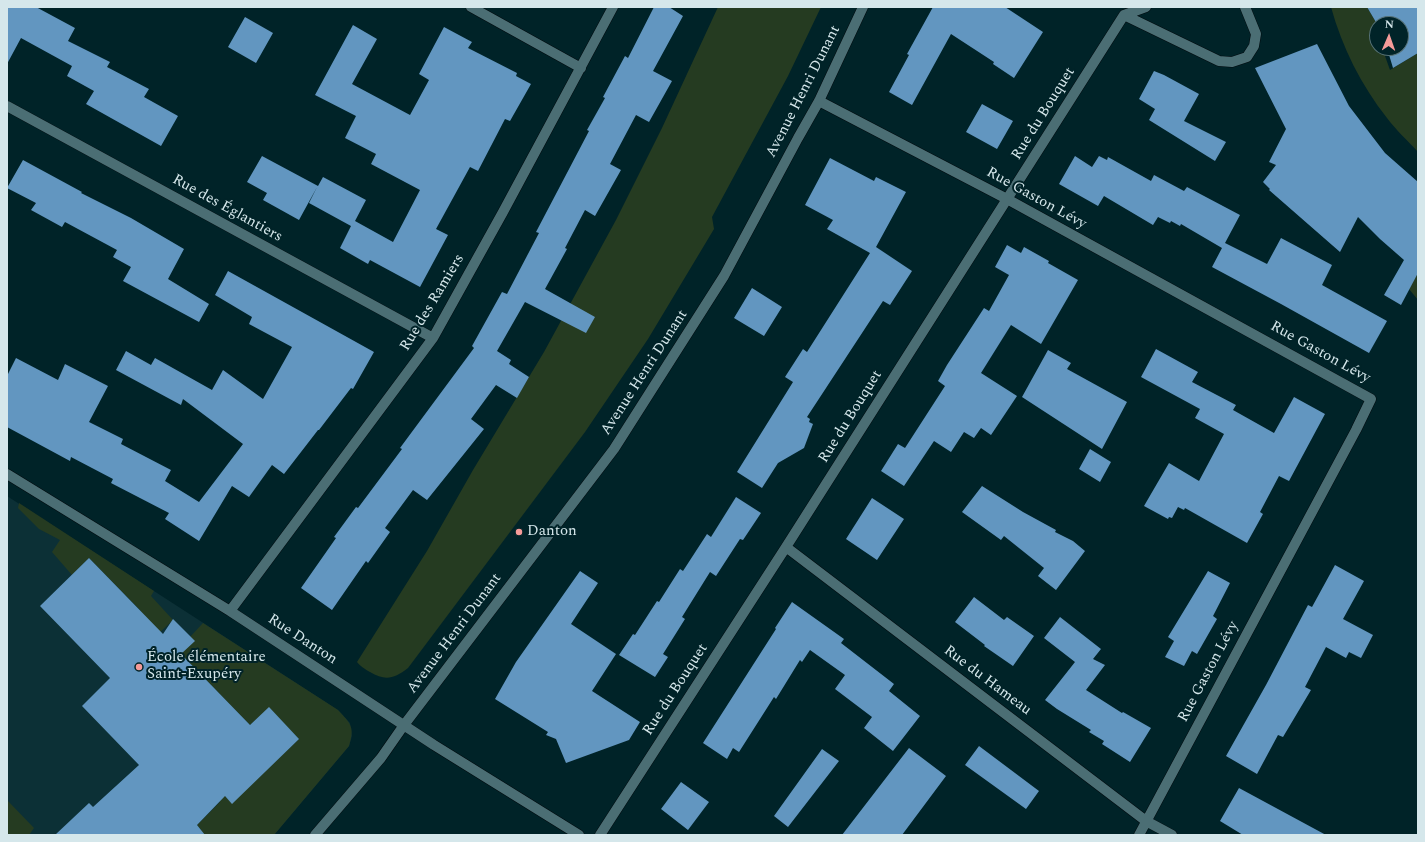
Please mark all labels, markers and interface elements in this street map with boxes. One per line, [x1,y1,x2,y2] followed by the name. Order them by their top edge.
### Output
[1369,16,1409,56] north arrow
[1385,16,1394,33] text: N
[763,23,845,161] street label: Avenue Henri Dunant
[1008,64,1080,164] street label: Rue du Bouquet
[983,164,1089,234] street label: Rue Gaston Lévy
[169,171,285,247] street label: Rue des Églantiers
[397,251,469,355] street label: Rue des Ramiers
[598,307,692,439] street label: Avenue Henri Dunant
[1267,318,1373,388] street label: Rue Gaston Lévy
[815,367,887,467] street label: Rue du Bouquet
[527,523,577,541] place label: Danton
[514,527,524,537] marker: Danton
[404,570,506,698] street label: Avenue Henri Dunant
[264,611,340,669] street label: Rue Danton
[1175,619,1243,725] street label: Rue Gaston Lévy
[640,641,712,739] street label: Rue du Bouquet
[940,642,1034,720] street label: Rue du Hameau
[147,649,266,684] place label: École élémentaire Saint-Exupéry
[134,662,144,672] marker: École élémentaire Saint-Exupéry

